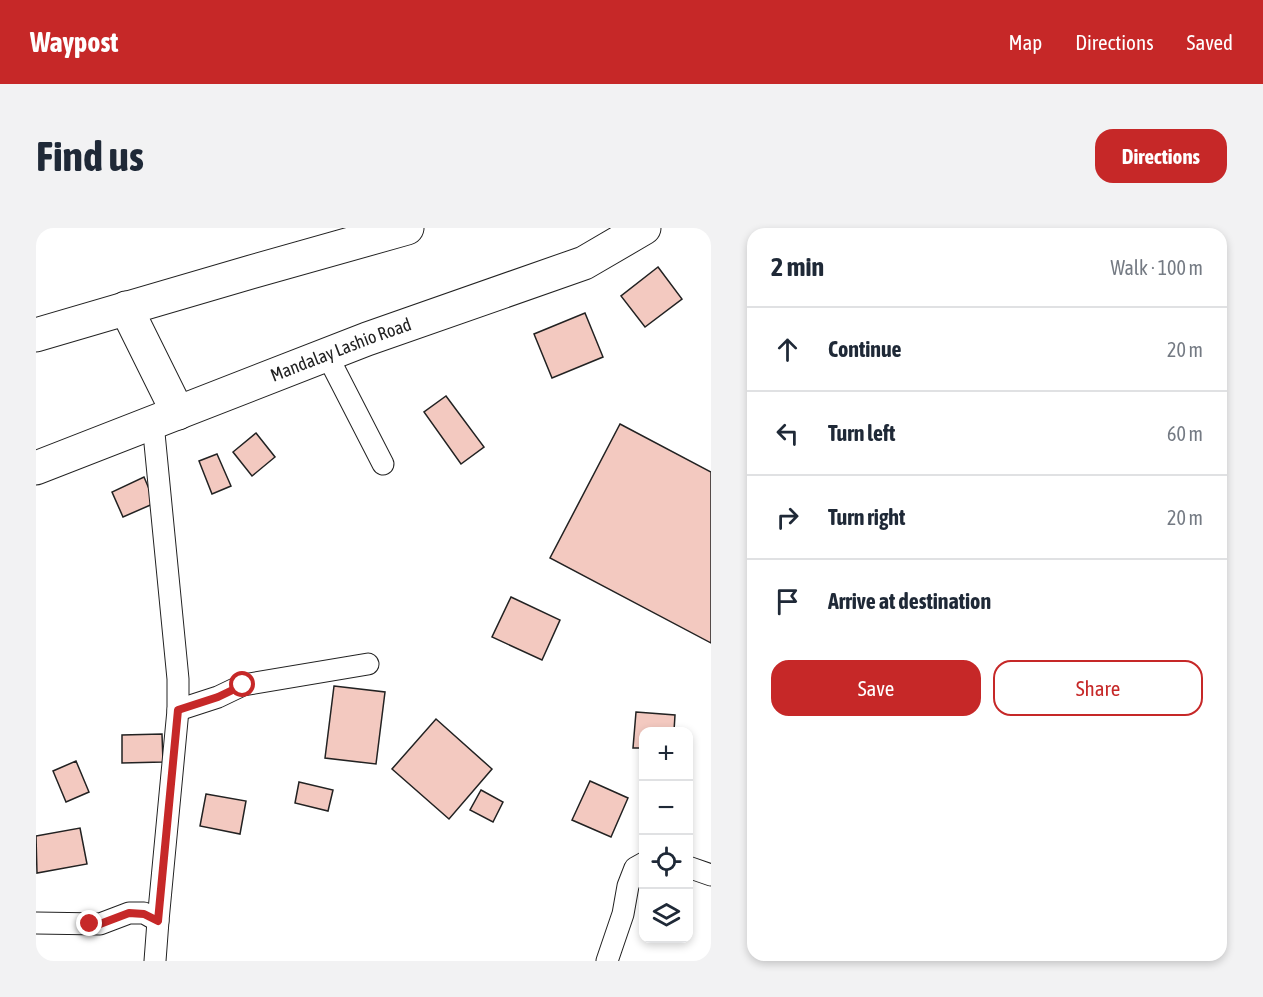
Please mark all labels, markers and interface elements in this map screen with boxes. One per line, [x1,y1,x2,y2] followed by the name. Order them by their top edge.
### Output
[30,26,118,58] text: Waypost
[1008,30,1042,54] text: Map
[1075,30,1154,54] text: Directions
[1187,30,1233,54] text: Saved
[1095,129,1227,183] button: Directions
[36,132,144,180] text: Find us
[771,252,824,282] text: 2 min
[1111,256,1203,279] text: Walk · 100 m
[267,313,414,386] street label: Mandalay Lashio Road
[771,333,804,366] icon: ahead
[828,336,902,362] text: Continue
[1167,338,1203,361] text: 20 m
[771,417,804,450] icon: left
[828,420,895,446] text: Turn left
[1167,422,1203,445] text: 60 m
[771,501,804,534] icon: right
[828,504,905,530] text: Turn right
[1167,506,1203,529] text: 20 m
[771,585,804,618] icon: arrive
[828,588,991,614] text: Arrive at destination
[771,660,981,716] button: Save
[993,660,1203,716] button: Share
[229,671,255,697] route start
[639,727,693,943] map controls
[639,727,693,781] button: +
[639,781,693,835] button: −
[639,835,693,889] button: locate
[639,889,693,943] button: layers
[76,910,102,936] route end

